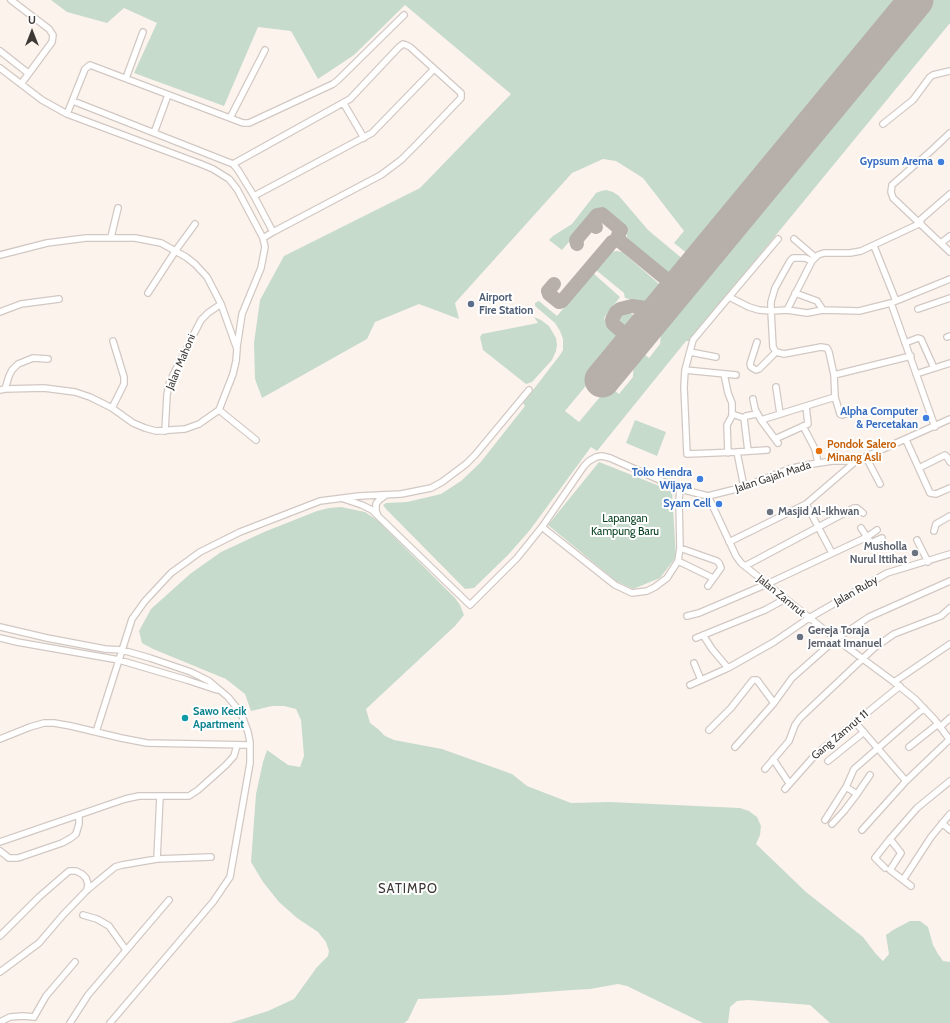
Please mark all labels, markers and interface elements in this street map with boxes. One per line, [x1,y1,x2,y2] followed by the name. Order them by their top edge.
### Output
[12,12,52,52] north arrow
[28,13,36,27] text: U
[860,155,933,169] place label: Gypsum Arema
[936,157,946,167] marker: Gypsum Arema
[479,291,533,317] place label: Airport Fire Station
[466,299,476,309] marker: Airport Fire Station
[163,332,199,392] street label: Jalan Mahoni
[840,405,918,431] place label: Alpha Computer & Percetakan
[921,413,931,423] marker: Alpha Computer & Percetakan
[827,438,896,464] place label: Pondok Salero Minang Asli
[814,446,824,456] marker: Pondok Salero Minang Asli
[734,459,812,495] street label: Jalan Gajah Mada
[632,466,692,492] place label: Toko Hendra Wijaya
[695,474,705,484] marker: Toko Hendra Wijaya
[663,497,711,511] place label: Syam Cell
[714,499,724,509] marker: Syam Cell
[778,505,859,519] place label: Masjid Al-Ikhwan
[765,507,775,517] marker: Masjid Al-Ikhwan
[591,512,659,538] park label: Lapangan Kampung Baru
[850,540,907,566] place label: Musholla Nurul Ittihat
[910,548,920,558] marker: Musholla Nurul Ittihat
[754,573,808,619] street label: Jalan Zamrut
[832,573,880,609] street label: Jalan Ruby
[808,624,882,650] place label: Gereja Toraja Jemaat Imanuel
[795,632,805,642] marker: Gereja Toraja Jemaat Imanuel
[193,705,247,731] place label: Sawo Kecik Apartment
[809,707,871,763] street label: Gang Zamrut 11
[180,713,190,723] marker: Sawo Kecik Apartment
[378,881,438,897] district label: SATIMPO

